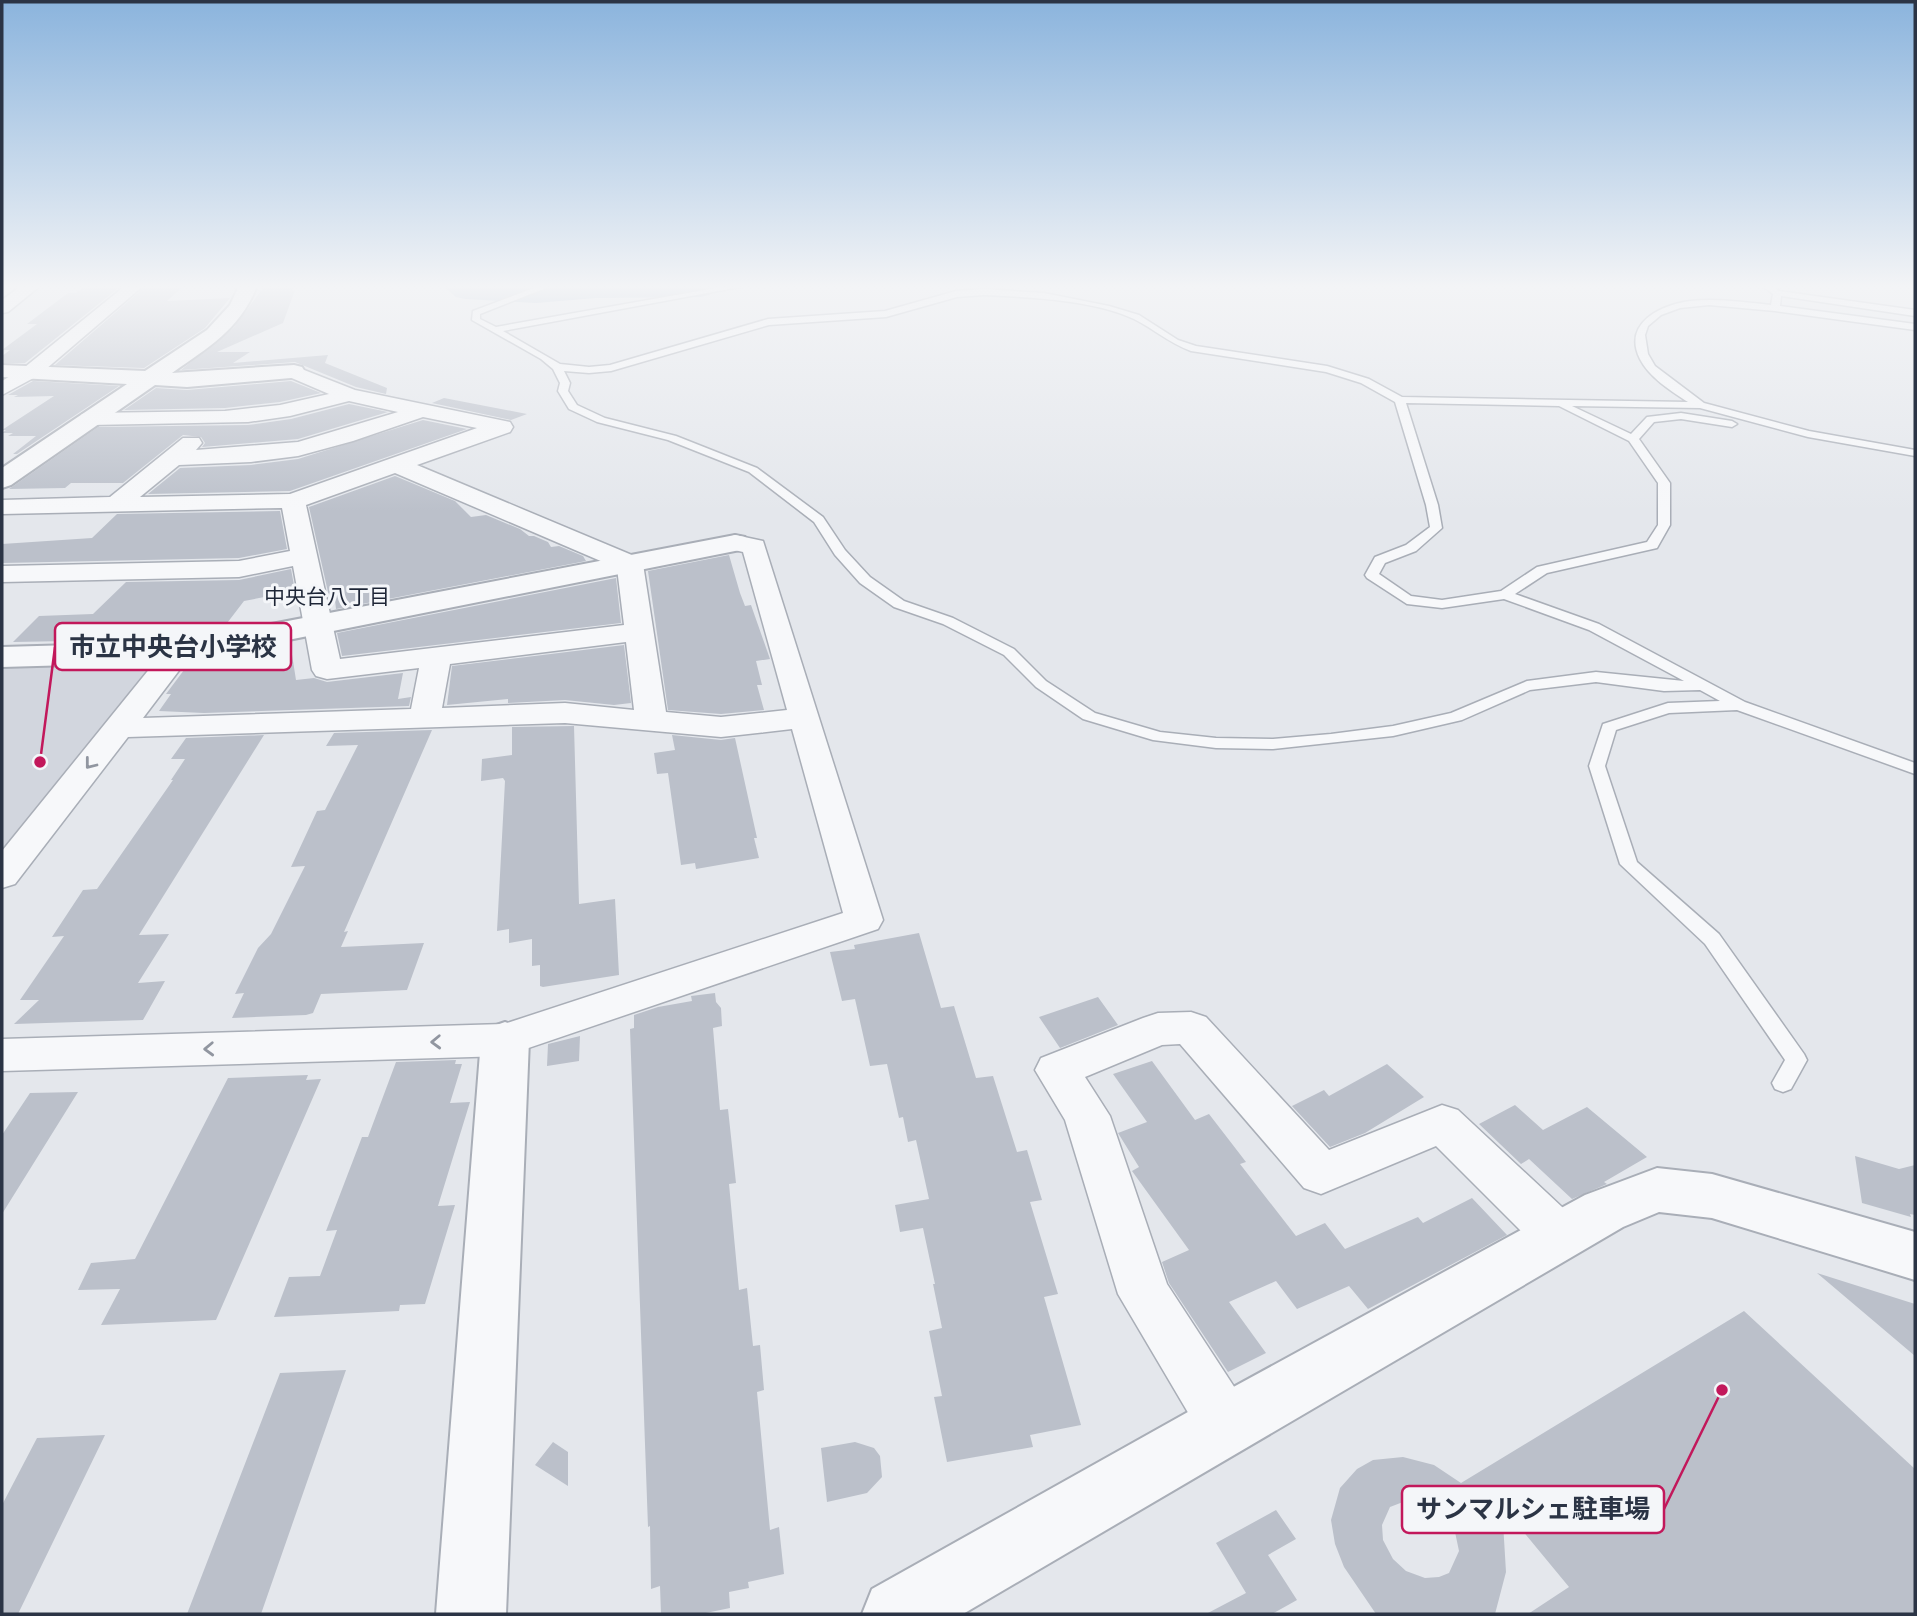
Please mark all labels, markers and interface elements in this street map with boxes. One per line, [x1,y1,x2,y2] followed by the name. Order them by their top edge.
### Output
[264,585,390,609] district label: 中央台八丁目
[55,623,291,670] callout: 市立中央台小学校
[69,632,277,662] text: 市立中央台小学校
[85,756,98,768] one-way arrow
[431,1034,441,1050] one-way arrow
[203,1041,214,1056] one-way arrow
[1402,1486,1664,1533] callout: サンマルシェ駐車場
[1416,1494,1650,1524] text: サンマルシェ駐車場

